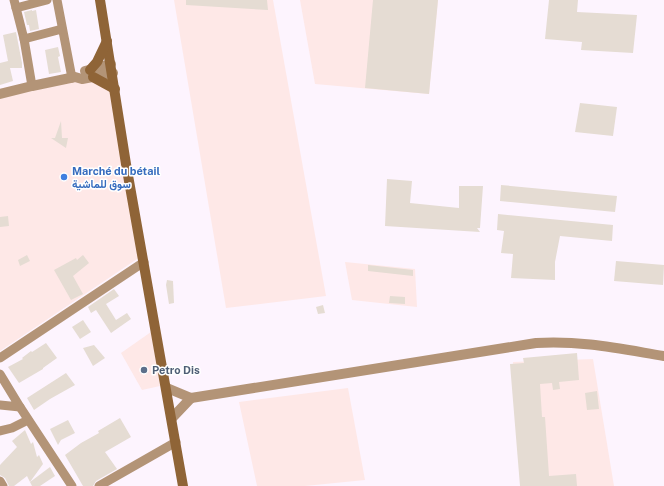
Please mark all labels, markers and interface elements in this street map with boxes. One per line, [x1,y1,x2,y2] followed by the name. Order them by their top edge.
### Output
[72,165,160,191] place label: Marché du bétail سوق للماشية
[59,172,69,182] marker: Marché du bétail سوق للماشية
[152,364,200,376] place label: Petro Dis
[139,365,149,375] marker: Petro Dis

